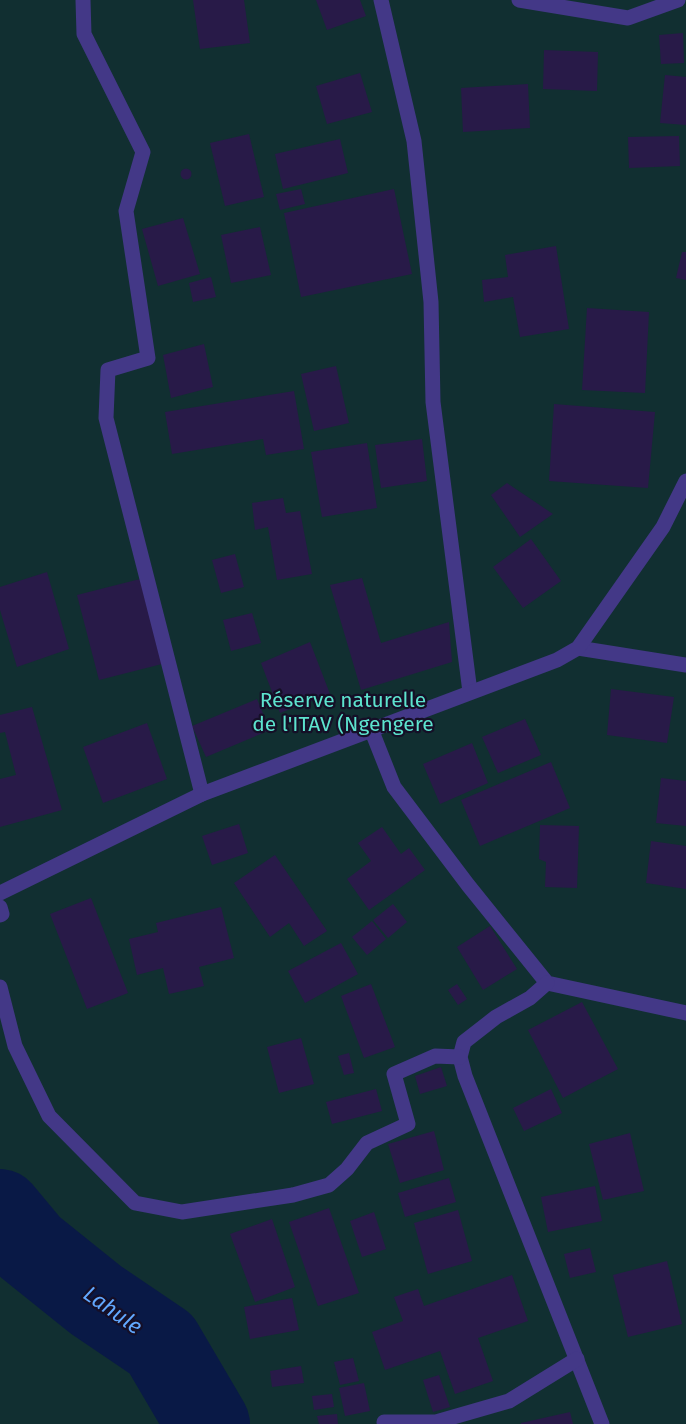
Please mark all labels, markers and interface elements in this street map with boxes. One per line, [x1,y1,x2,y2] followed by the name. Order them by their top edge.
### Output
[252,687,434,737] park label: Réserve naturelle de l'ITAV (Ngengere
[78,1280,148,1340] water label: Lahule

